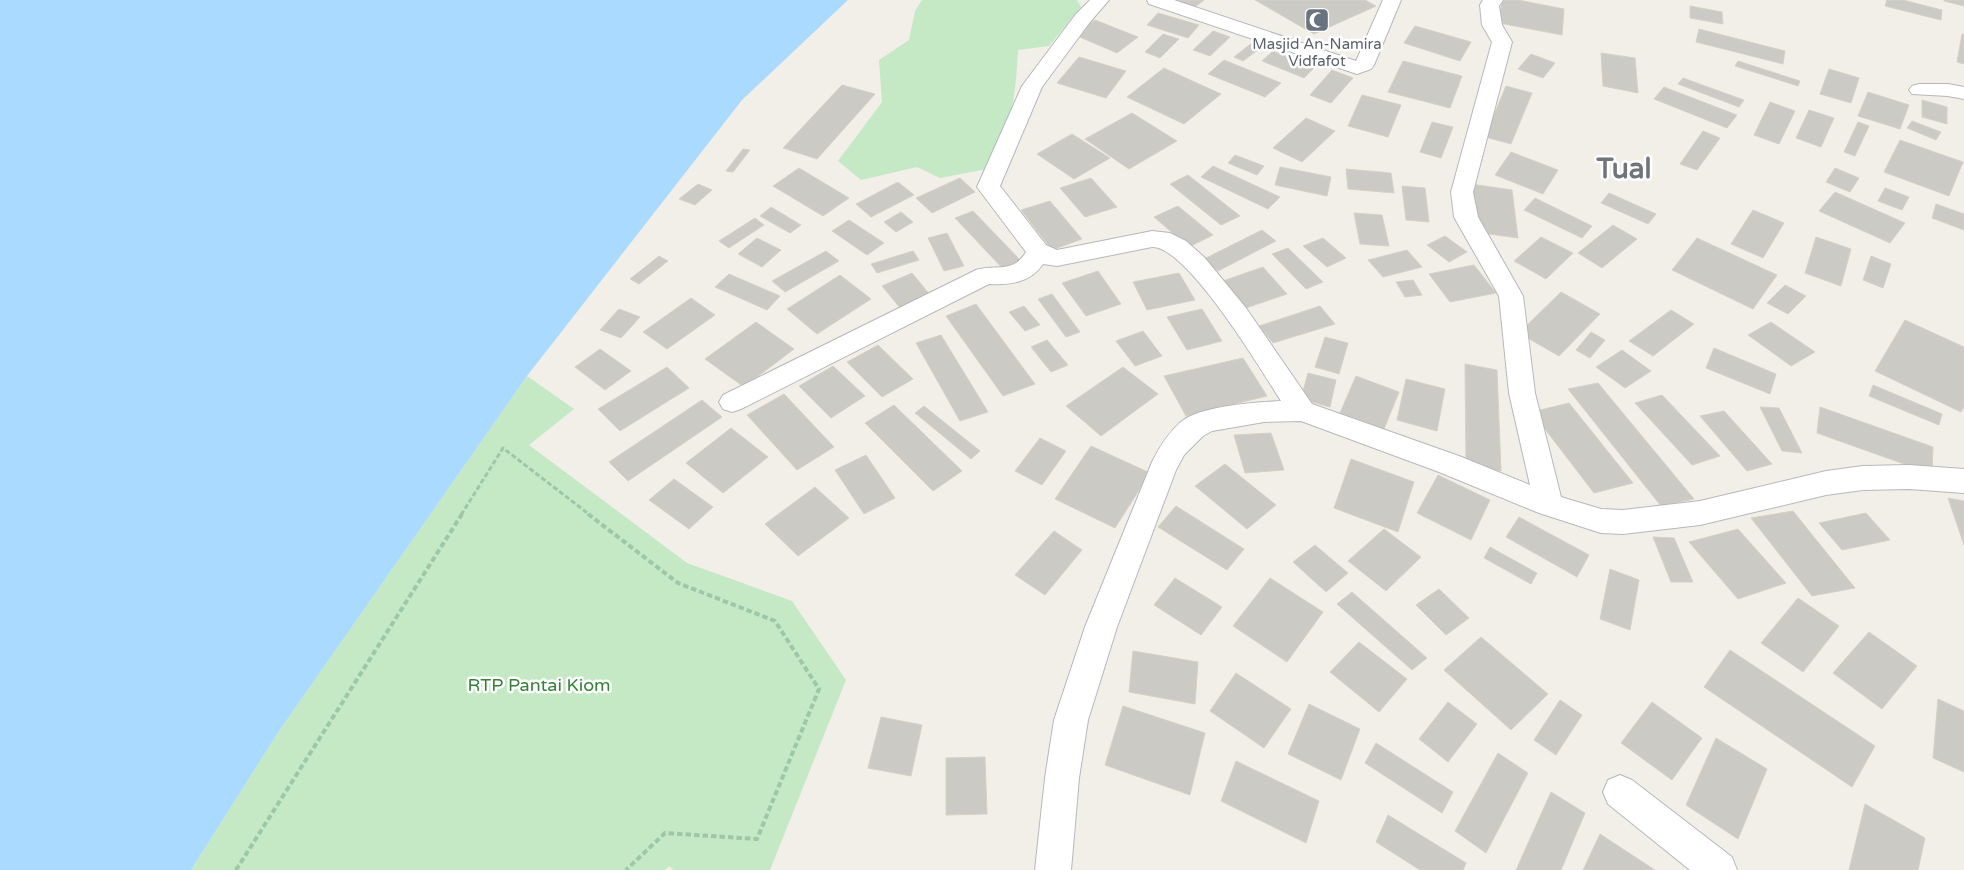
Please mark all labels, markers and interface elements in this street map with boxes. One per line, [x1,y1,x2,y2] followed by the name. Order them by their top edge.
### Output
[1304,7,1330,33] mosque icon: Masjid An-Namira Vidfafot
[1252,35,1382,70] place label: Masjid An-Namira Vidfafot
[1595,152,1652,186] district label: Tual
[467,674,611,696] park label: RTP Pantai Kiom

